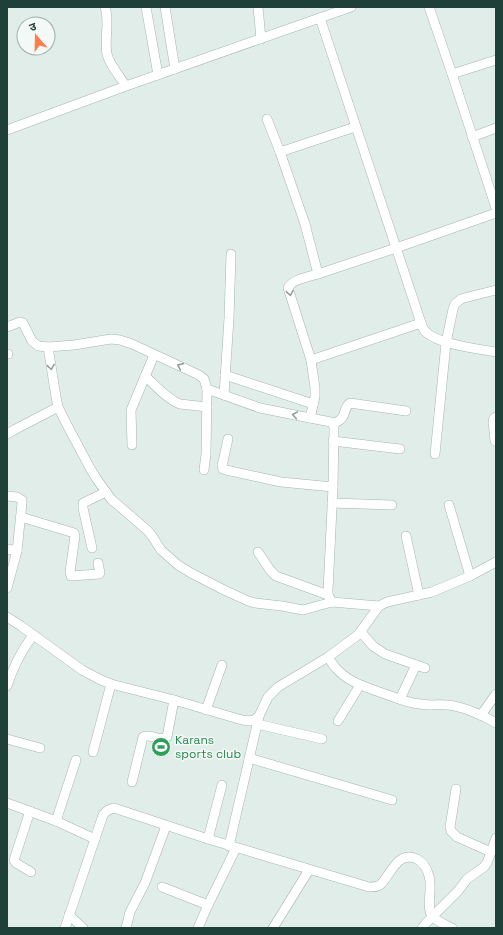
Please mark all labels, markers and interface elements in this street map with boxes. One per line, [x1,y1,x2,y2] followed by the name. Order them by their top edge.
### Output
[16,16,56,56] north arrow
[27,19,39,34] text: उ
[285,290,294,296] one-way arrow
[177,363,184,371] one-way arrow
[46,364,55,370] one-way arrow
[292,411,298,420] one-way arrow
[175,732,241,762] place label: Karans sports club
[150,736,172,758] sports icon: Karans sports club

